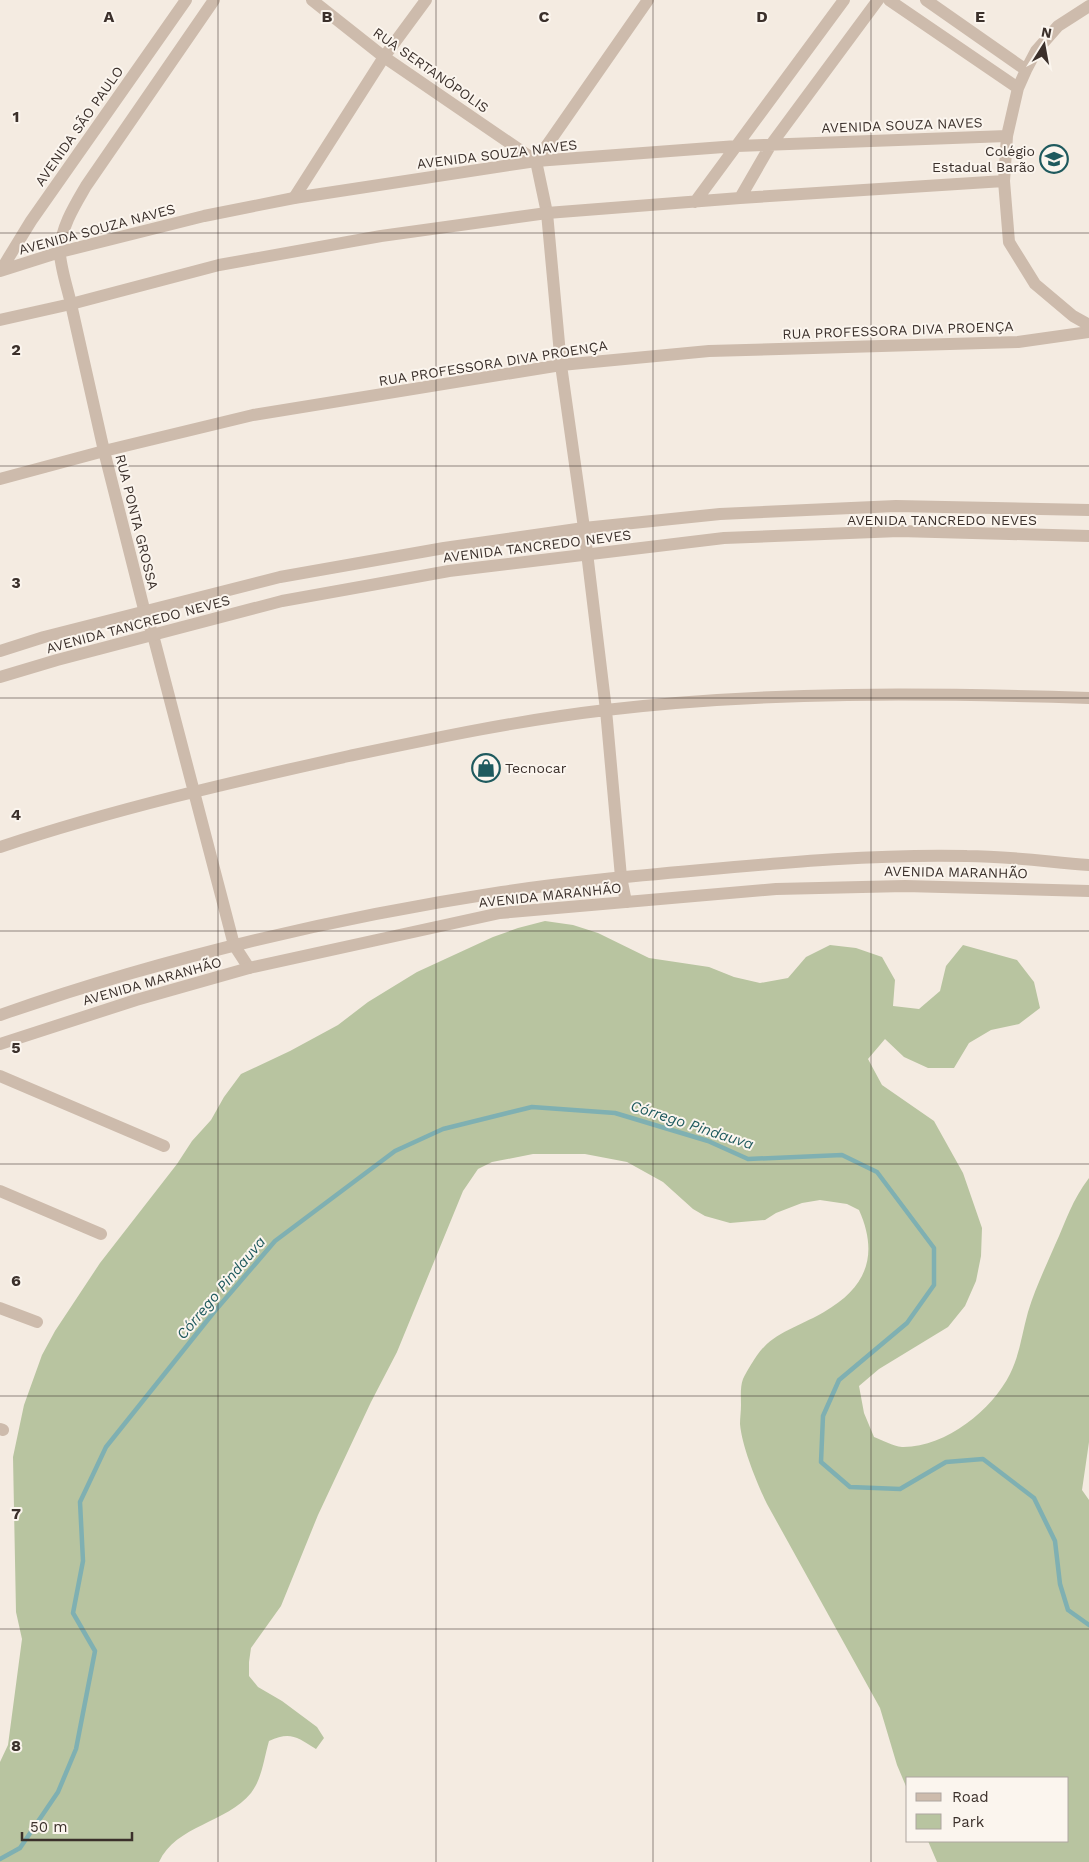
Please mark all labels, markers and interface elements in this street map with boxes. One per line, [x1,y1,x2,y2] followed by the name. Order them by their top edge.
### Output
[104,7,115,26] text: A
[322,7,333,26] text: B
[539,7,550,26] text: C
[756,7,768,26] text: D
[975,7,985,26] text: E
[1019,20,1069,70] north arrow
[1040,23,1053,41] text: N
[370,24,492,116] street label: RUA SERTANÓPOLIS
[32,63,126,189] street label: AVENIDA SÃO PAULO
[13,107,19,126] text: 1
[821,114,983,136] street label: AVENIDA SOUZA NAVES
[416,136,578,172] street label: AVENIDA SOUZA NAVES
[932,143,1035,175] place label: Colégio Estadual Barão
[1039,144,1069,174] school or university icon: Colégio Estadual Barão
[17,200,177,258] street label: AVENIDA SOUZA NAVES
[782,318,1014,342] street label: RUA PROFESSORA DIVA PROENÇA
[377,337,609,389] street label: RUA PROFESSORA DIVA PROENÇA
[11,340,21,359] text: 2
[112,453,162,591] street label: RUA PONTA GROSSA
[847,512,1037,528] street label: AVENIDA TANCREDO NEVES
[442,526,632,566] street label: AVENIDA TANCREDO NEVES
[11,573,21,592] text: 3
[44,592,232,656] street label: AVENIDA TANCREDO NEVES
[471,753,501,783] shop icon: Tecnocar
[505,760,567,776] place label: Tecnocar
[11,805,21,824] text: 4
[884,863,1028,881] street label: AVENIDA MARANHÃO
[478,880,622,910] street label: AVENIDA MARANHÃO
[81,953,223,1009] street label: AVENIDA MARANHÃO
[11,1038,21,1057] text: 5
[628,1097,756,1153] water label: Córrego Pindauva
[173,1233,269,1343] water label: Córrego Pindauva
[11,1271,21,1290] text: 6
[11,1504,21,1523] text: 7
[11,1736,21,1755] text: 8
[906,1777,1069,1842] legend
[952,1788,989,1806] text: Road
[22,1810,132,1842] scale bar
[952,1813,985,1831] text: Park
[30,1818,67,1836] text: 50 m

